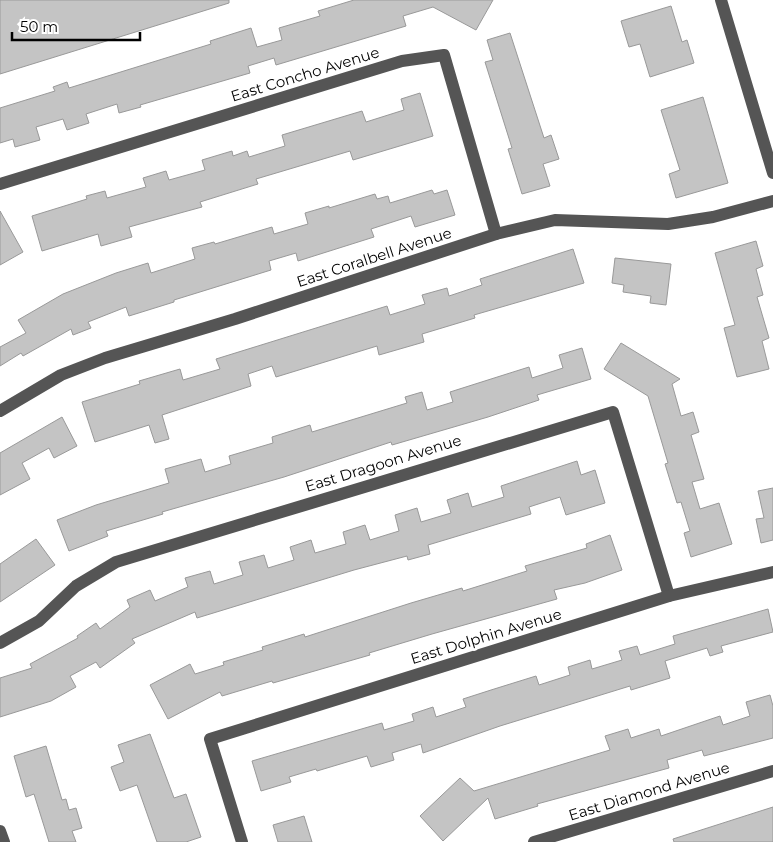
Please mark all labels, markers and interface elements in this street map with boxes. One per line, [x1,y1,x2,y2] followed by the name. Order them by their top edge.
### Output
[12,10,140,42] scale bar
[20,17,58,36] text: 50 m
[228,42,382,106] street label: East Concho Avenue
[294,223,454,291] street label: East Coralbell Avenue
[303,430,463,496] street label: East Dragoon Avenue
[408,604,564,668] street label: East Dolphin Avenue
[566,757,732,825] street label: East Diamond Avenue

